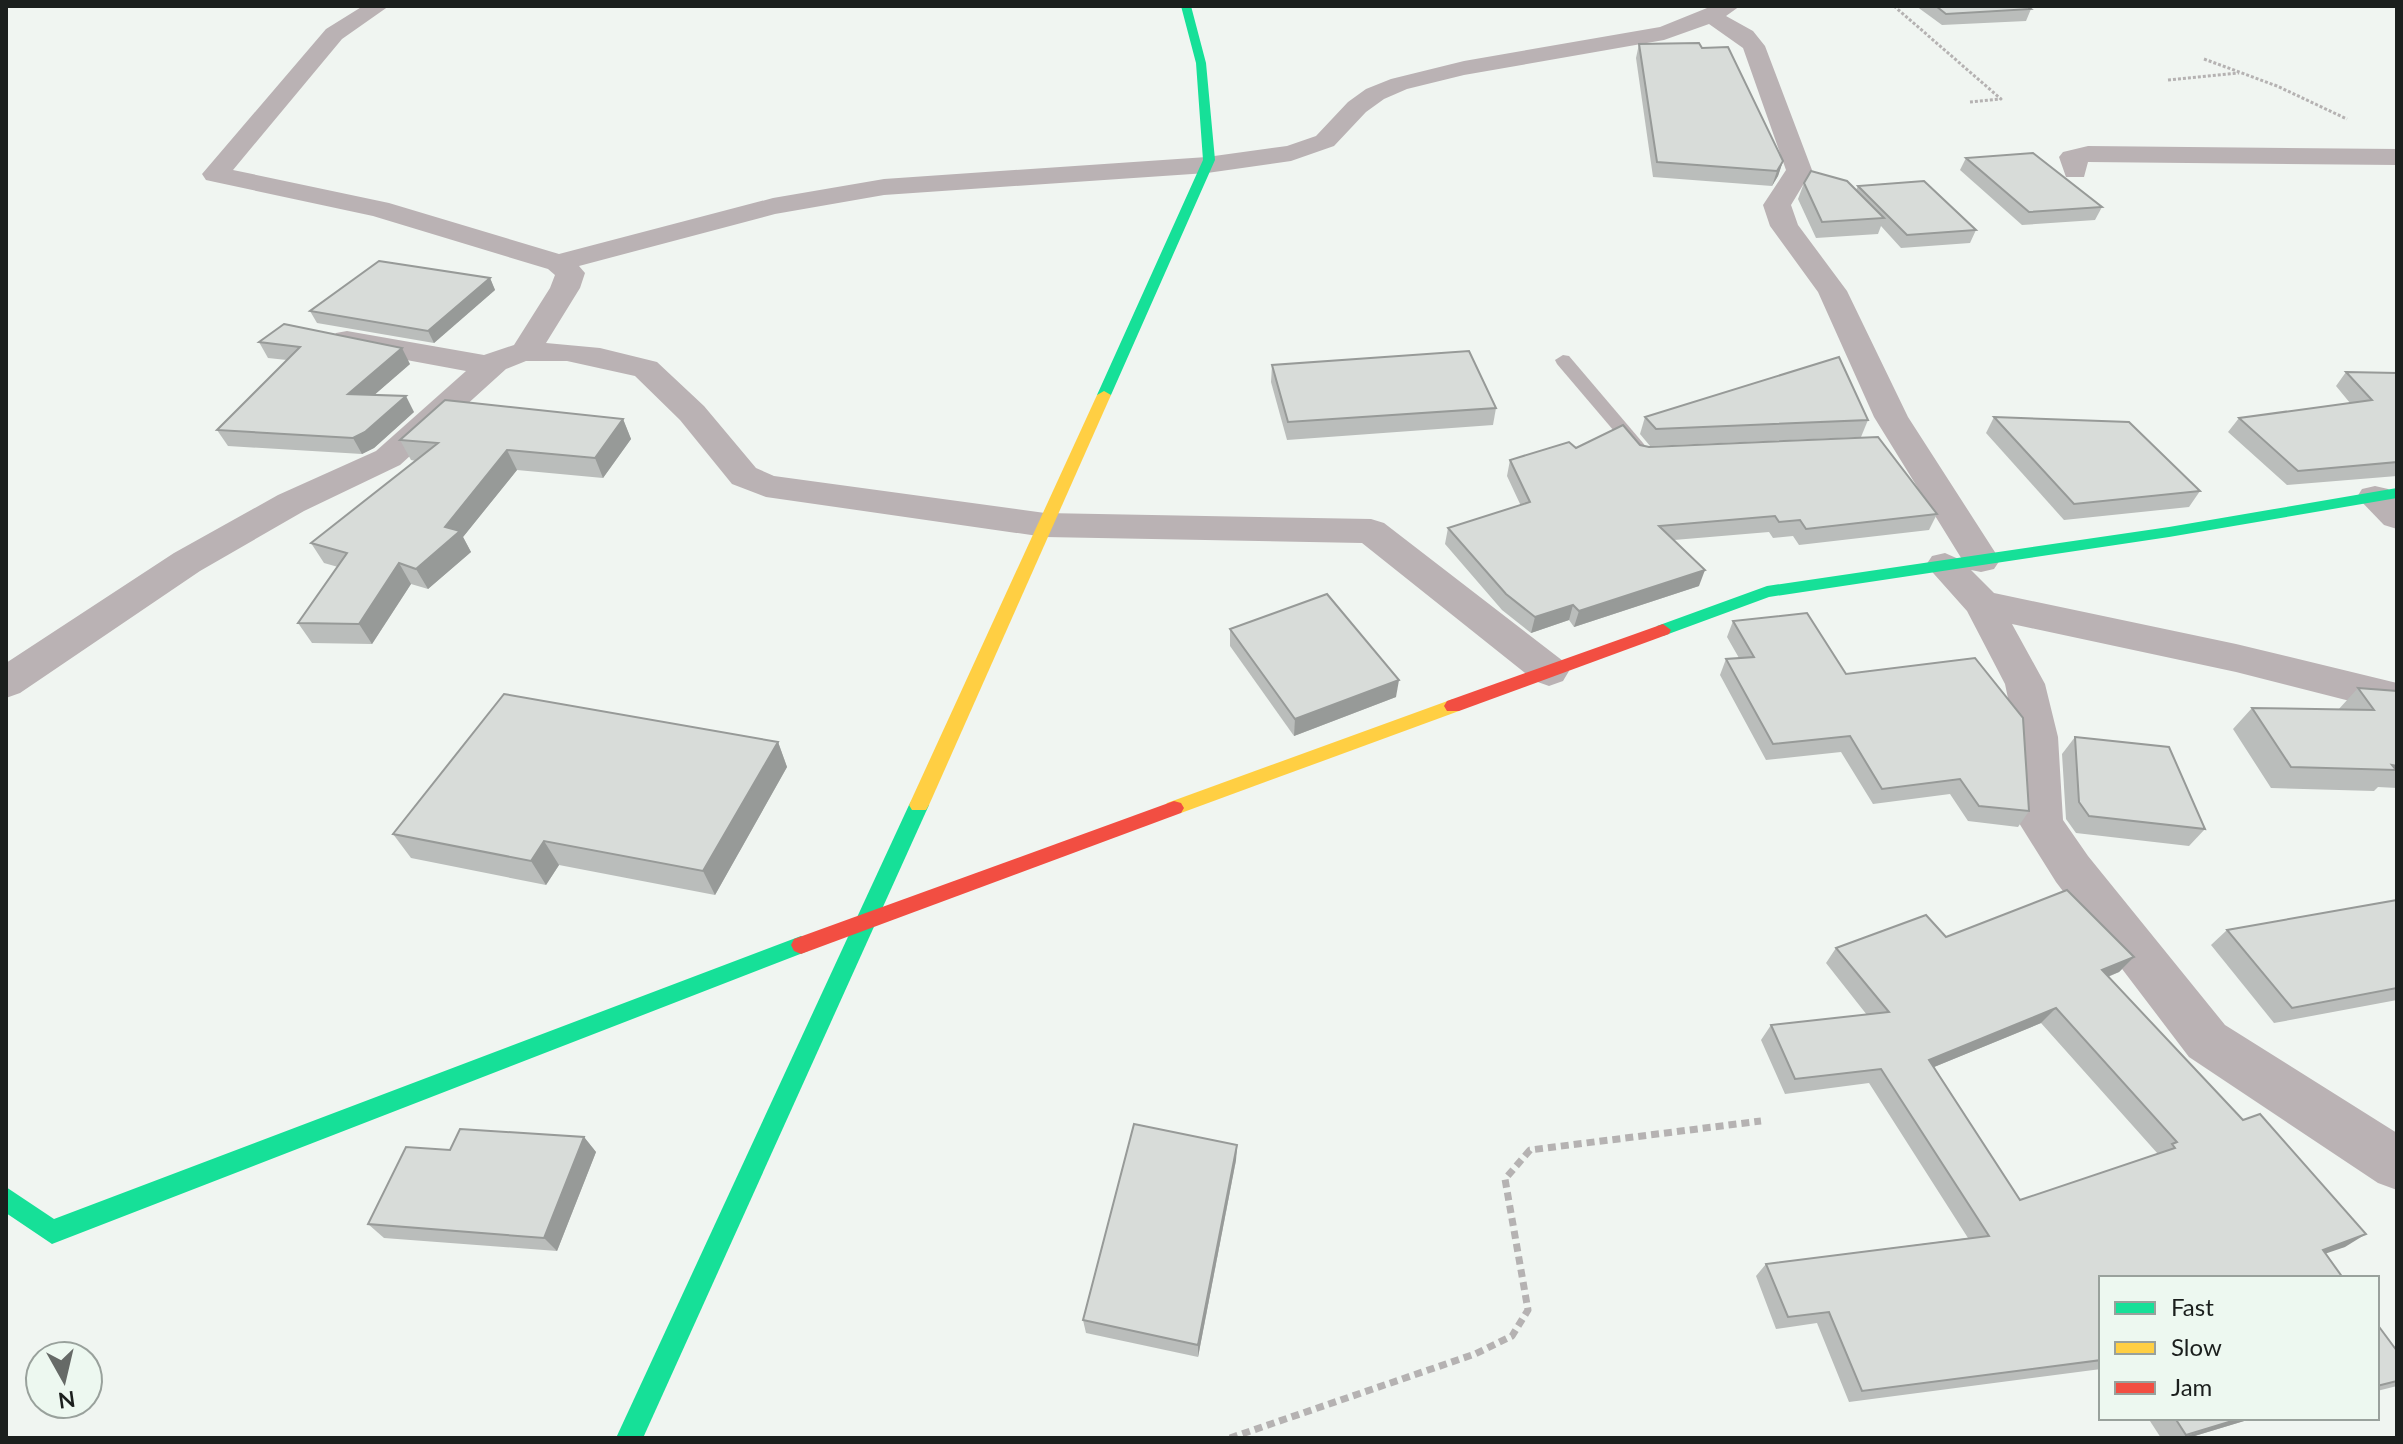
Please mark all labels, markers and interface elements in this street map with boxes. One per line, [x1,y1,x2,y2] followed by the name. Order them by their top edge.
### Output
[2099,1276,2379,1420] legend
[2171,1292,2214,1321] text: Fast
[2171,1332,2222,1361] text: Slow
[24,1340,104,1420] north arrow
[2171,1372,2212,1401] text: Jam
[57,1386,77,1415] text: N

